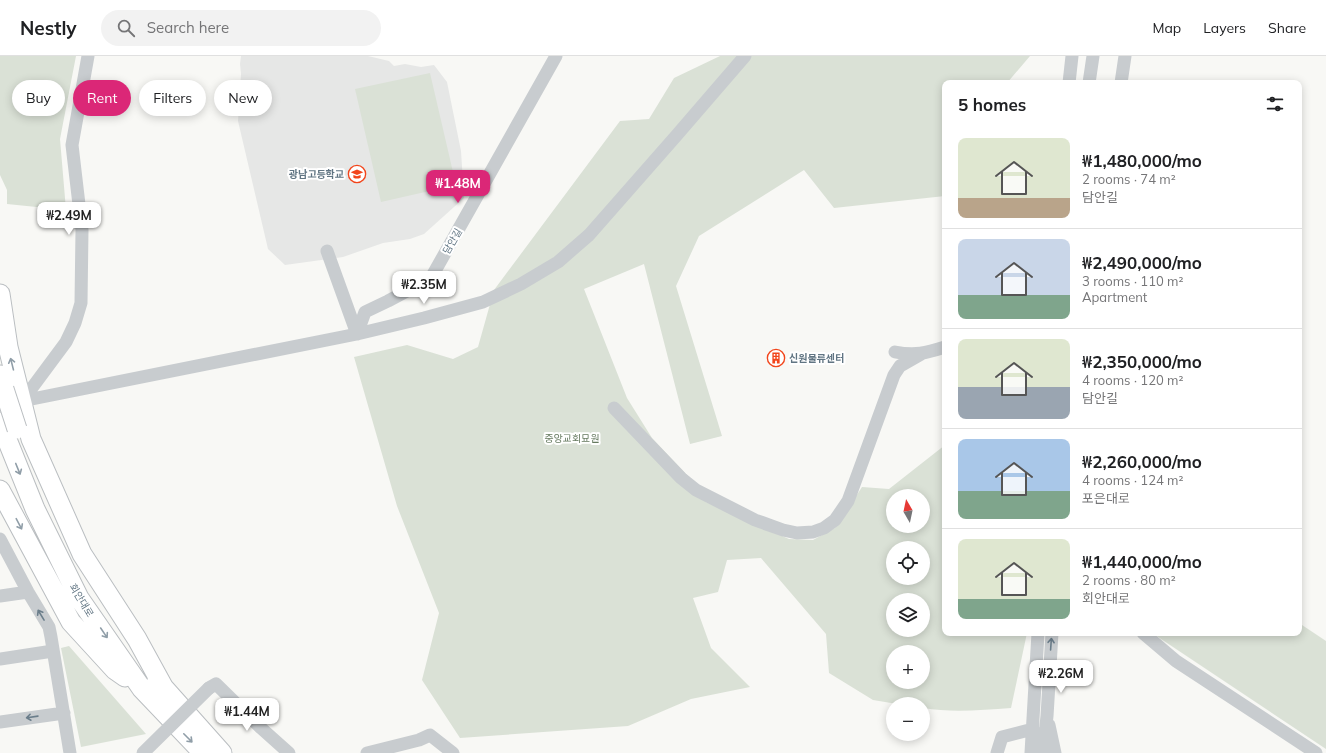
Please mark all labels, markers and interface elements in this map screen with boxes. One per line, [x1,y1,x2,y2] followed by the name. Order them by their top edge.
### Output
[101,10,381,46] search box
[20,16,77,40] text: Nestly
[115,17,137,39] icon: search
[147,18,229,37] text: Search here
[1152,19,1181,37] text: Map
[1203,19,1246,37] text: Layers
[1268,19,1306,37] text: Share
[12,80,65,116] chip: Buy
[73,80,131,116] chip: Rent
[139,80,206,116] chip: Filters
[214,80,272,116] chip: New
[1264,93,1286,115] icon: filters
[958,94,1026,115] text: 5 homes
[1082,150,1202,171] text: ₩1,480,000/mo
[990,154,1038,202] icon: home
[347,164,367,184] school or university icon: 광남고등학교
[289,168,344,181] place label: 광남고등학교
[425,170,491,204] pin: ₩1.48M
[1082,171,1176,187] text: 2 rooms · 74 m²
[435,175,481,191] text: ₩1.48M
[1082,189,1118,205] text: 담안길
[36,202,102,236] pin: ₩2.49M
[46,207,92,223] text: ₩2.49M
[440,226,465,256] street label: 담안길
[1082,252,1202,273] text: ₩2,490,000/mo
[990,255,1038,303] icon: home
[391,271,457,305] pin: ₩2.35M
[1082,273,1183,289] text: 3 rooms · 110 m²
[401,276,447,292] text: ₩2.35M
[1082,289,1147,305] text: Apartment
[766,348,786,368] building icon: 신원물류센터
[1082,351,1202,372] text: ₩2,350,000/mo
[789,352,844,365] place label: 신원물류센터
[990,355,1038,403] icon: home
[8,357,16,370] one-way arrow
[1082,372,1183,388] text: 4 rooms · 120 m²
[1082,390,1118,406] text: 담안길
[544,432,600,445] park label: 중앙교회묘원
[1082,451,1202,472] text: ₩2,260,000/mo
[990,455,1038,503] icon: home
[15,462,23,474] one-way arrow
[1082,472,1183,488] text: 4 rooms · 124 m²
[886,489,930,533] north arrow
[886,489,930,741] map controls
[1082,490,1130,506] text: 포은대로
[15,518,23,530] one-way arrow
[886,541,930,585] button: locate
[1082,551,1202,572] text: ₩1,440,000/mo
[990,555,1038,603] icon: home
[1082,572,1176,588] text: 2 rooms · 80 m²
[67,581,97,619] street label: 회안대로
[1082,590,1130,606] text: 회안대로
[886,593,930,637] button: layers
[37,609,45,621] one-way arrow
[100,628,108,639] one-way arrow
[1047,638,1055,651] one-way arrow
[886,645,930,689] button: +
[1028,660,1094,694] pin: ₩2.26M
[1038,665,1084,681] text: ₩2.26M
[886,697,930,741] button: −
[214,698,280,732] pin: ₩1.44M
[224,703,270,719] text: ₩1.44M
[26,713,39,721] one-way arrow
[183,733,193,743] one-way arrow

